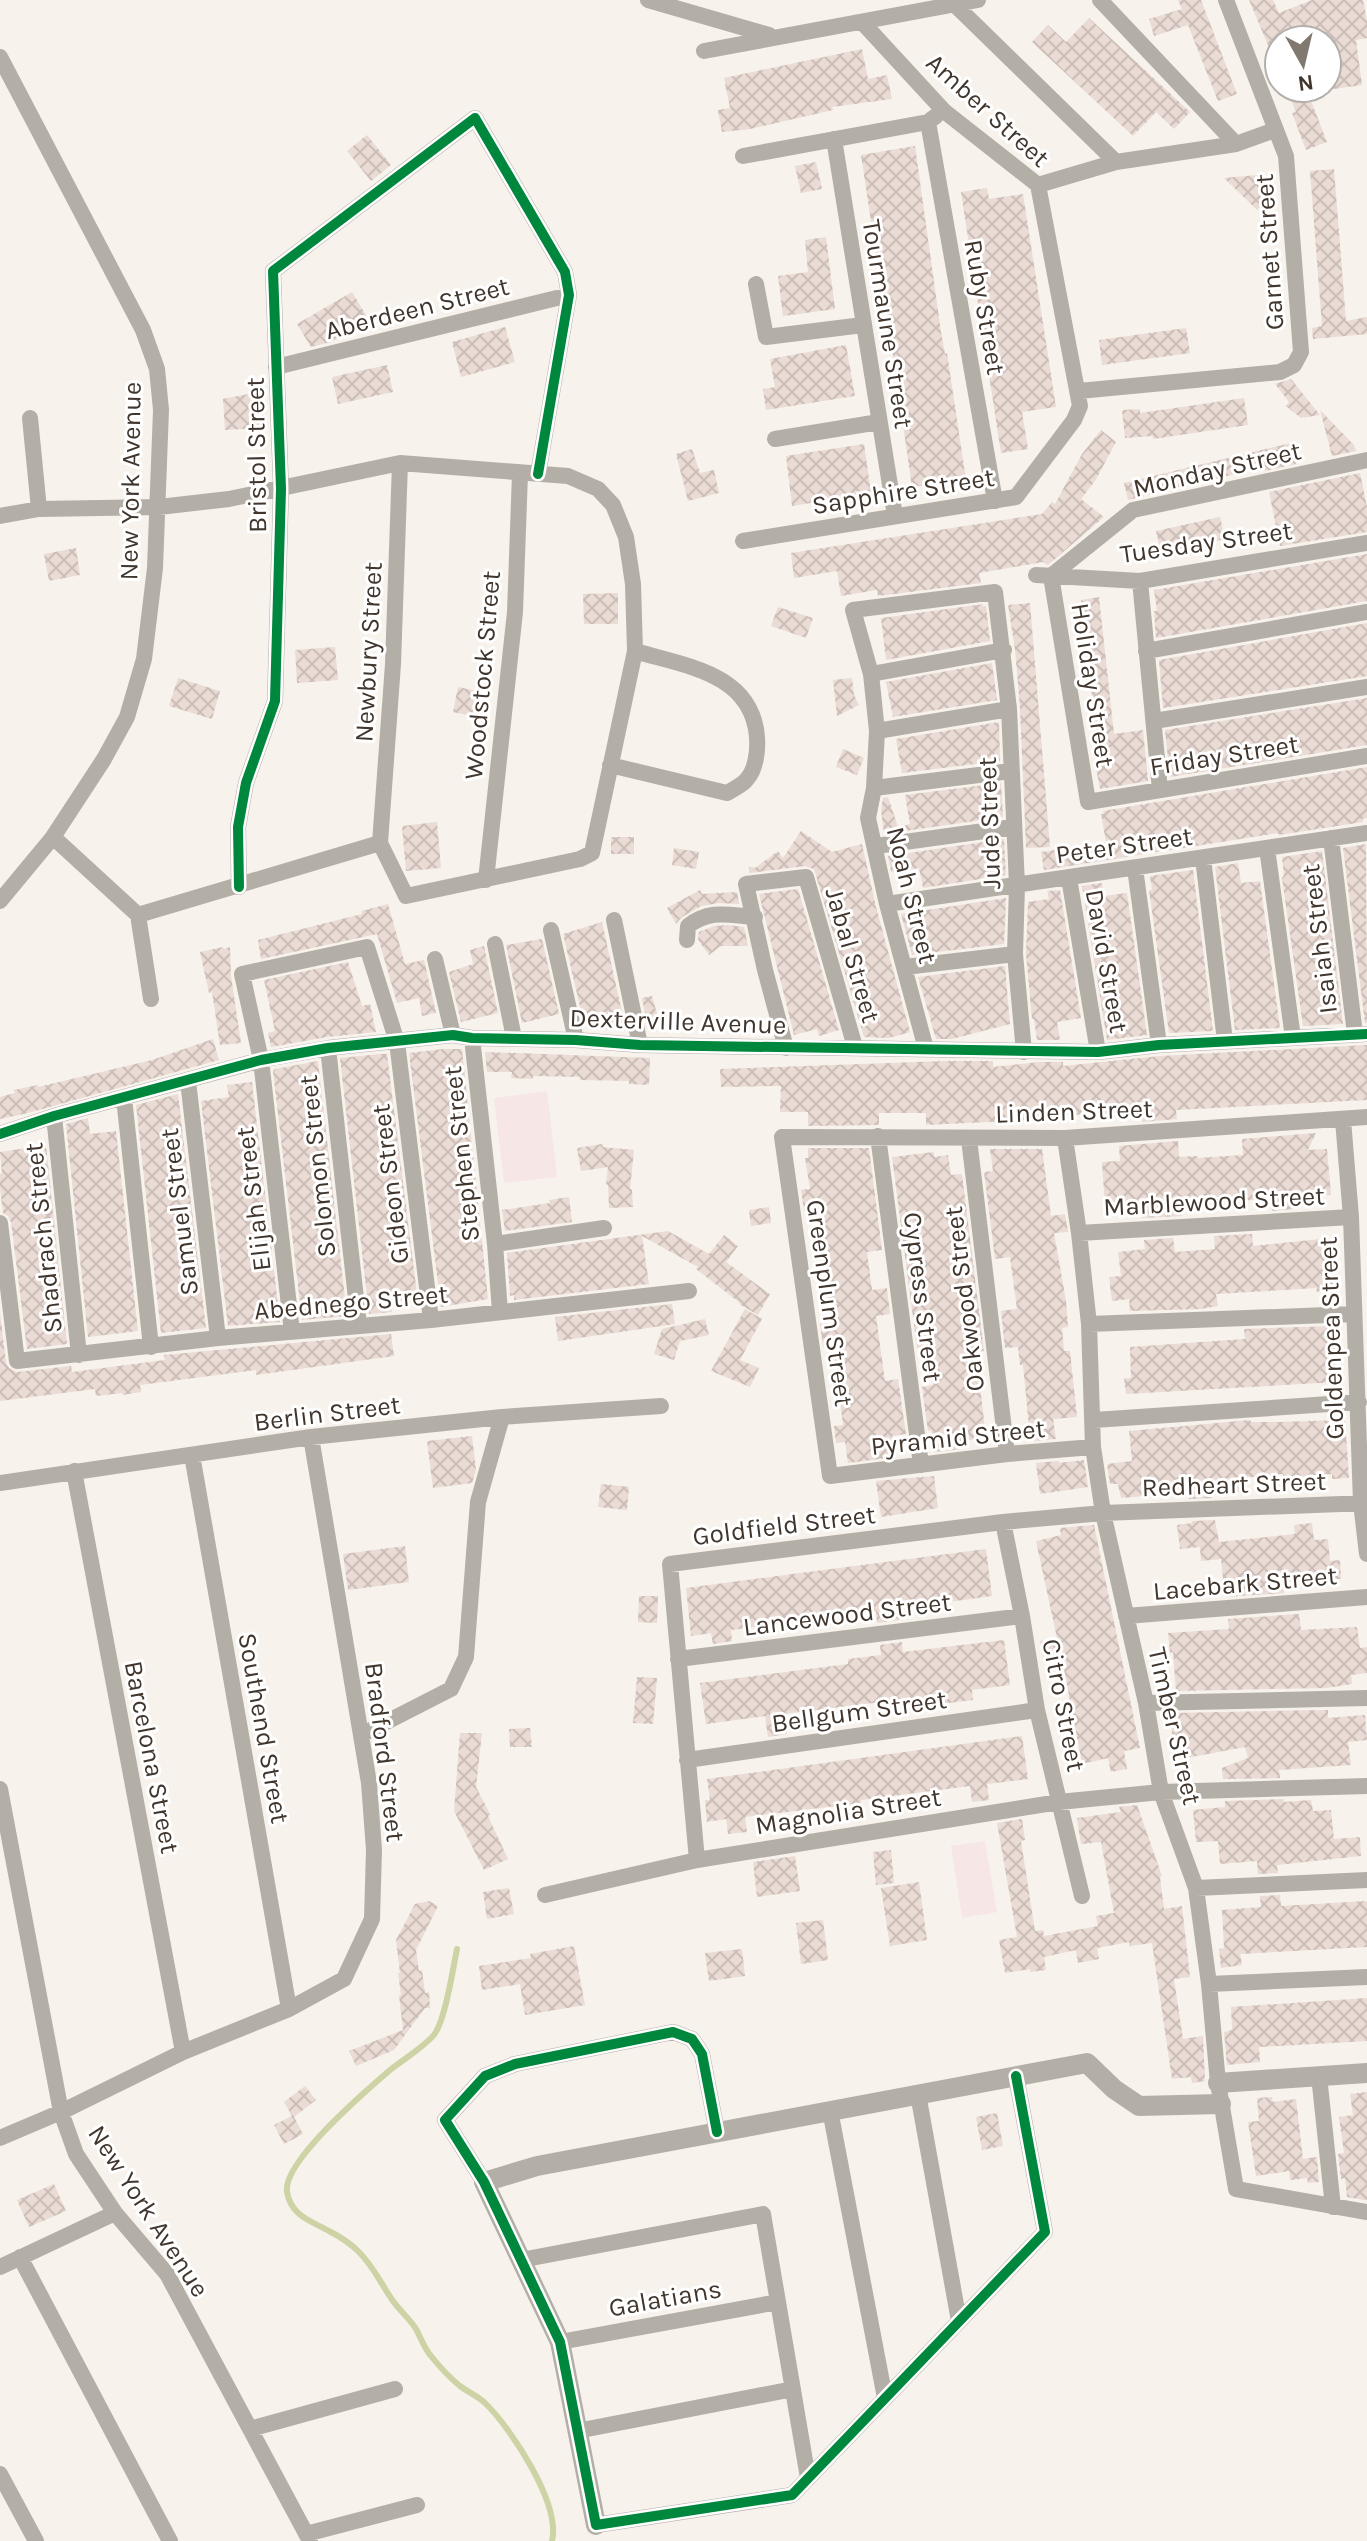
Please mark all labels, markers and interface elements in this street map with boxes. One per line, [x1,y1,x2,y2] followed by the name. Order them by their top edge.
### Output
[1263,24,1343,104] north arrow
[920,47,1056,174] street label: Amber Street
[1296,69,1315,97] text: N
[1249,172,1290,331] street label: Garnet Street
[856,217,919,431] street label: Tourmaune Street
[957,237,1012,377] street label: Ruby Street
[322,271,513,346] street label: Aberdeen Street
[240,377,273,533] street label: Bristol Street
[113,381,148,581] street label: New York Avenue
[1130,435,1304,504] street label: Monday Street
[810,462,997,521] street label: Sapphire Street
[1118,515,1294,570] street label: Tuesday Street
[348,561,389,743] street label: Newbury Street
[458,569,507,781] street label: Woodstock Street
[1064,601,1121,770] street label: Holiday Street
[1148,728,1301,783] street label: Friday Street
[972,756,1007,890] street label: Jude Street
[1054,821,1195,870] street label: Peter Street
[880,824,943,967] street label: Noah Street
[1295,862,1344,1016] street label: Isaiah Street
[818,884,887,1027] street label: Jabal Street
[1079,887,1134,1036] street label: David Street
[569,1002,787,1041] street label: Dexterville Avenue
[437,1064,486,1243] street label: Stephen Street
[292,1073,342,1259] street label: Solomon Street
[995,1093,1154,1130] street label: Linden Street
[365,1102,416,1266] street label: Gideon Street
[229,1125,278,1273] street label: Elijah Street
[154,1126,205,1297] street label: Samuel Street
[18,1141,69,1335] street label: Shadrach Street
[1102,1180,1326,1223] street label: Marblewood Street
[800,1198,859,1409] street label: Greenplum Street
[938,1205,991,1393] street label: Oakwood Street
[897,1210,948,1384] street label: Cypress Street
[1312,1236,1351,1440] street label: Goldenpea Street
[253,1279,450,1326] street label: Abednego Street
[252,1389,402,1438] street label: Berlin Street
[869,1413,1047,1462] street label: Pyramid Street
[1141,1466,1327,1503] street label: Redheart Street
[691,1499,877,1552] street label: Goldfield Street
[1152,1560,1339,1607] street label: Lacebark Street
[741,1586,953,1643] street label: Lancewood Street
[231,1630,296,1826] street label: Southend Street
[1035,1636,1092,1774] street label: Citro Street
[1141,1644,1208,1808] street label: Timber Street
[118,1658,185,1856] street label: Barcelona Street
[358,1660,411,1844] street label: Bradford Street
[770,1684,949,1739] street label: Bellgum Street
[753,1781,943,1841] street label: Magnolia Street
[81,2120,216,2303] street label: New York Avenue
[606,2273,724,2324] street label: Galatians

